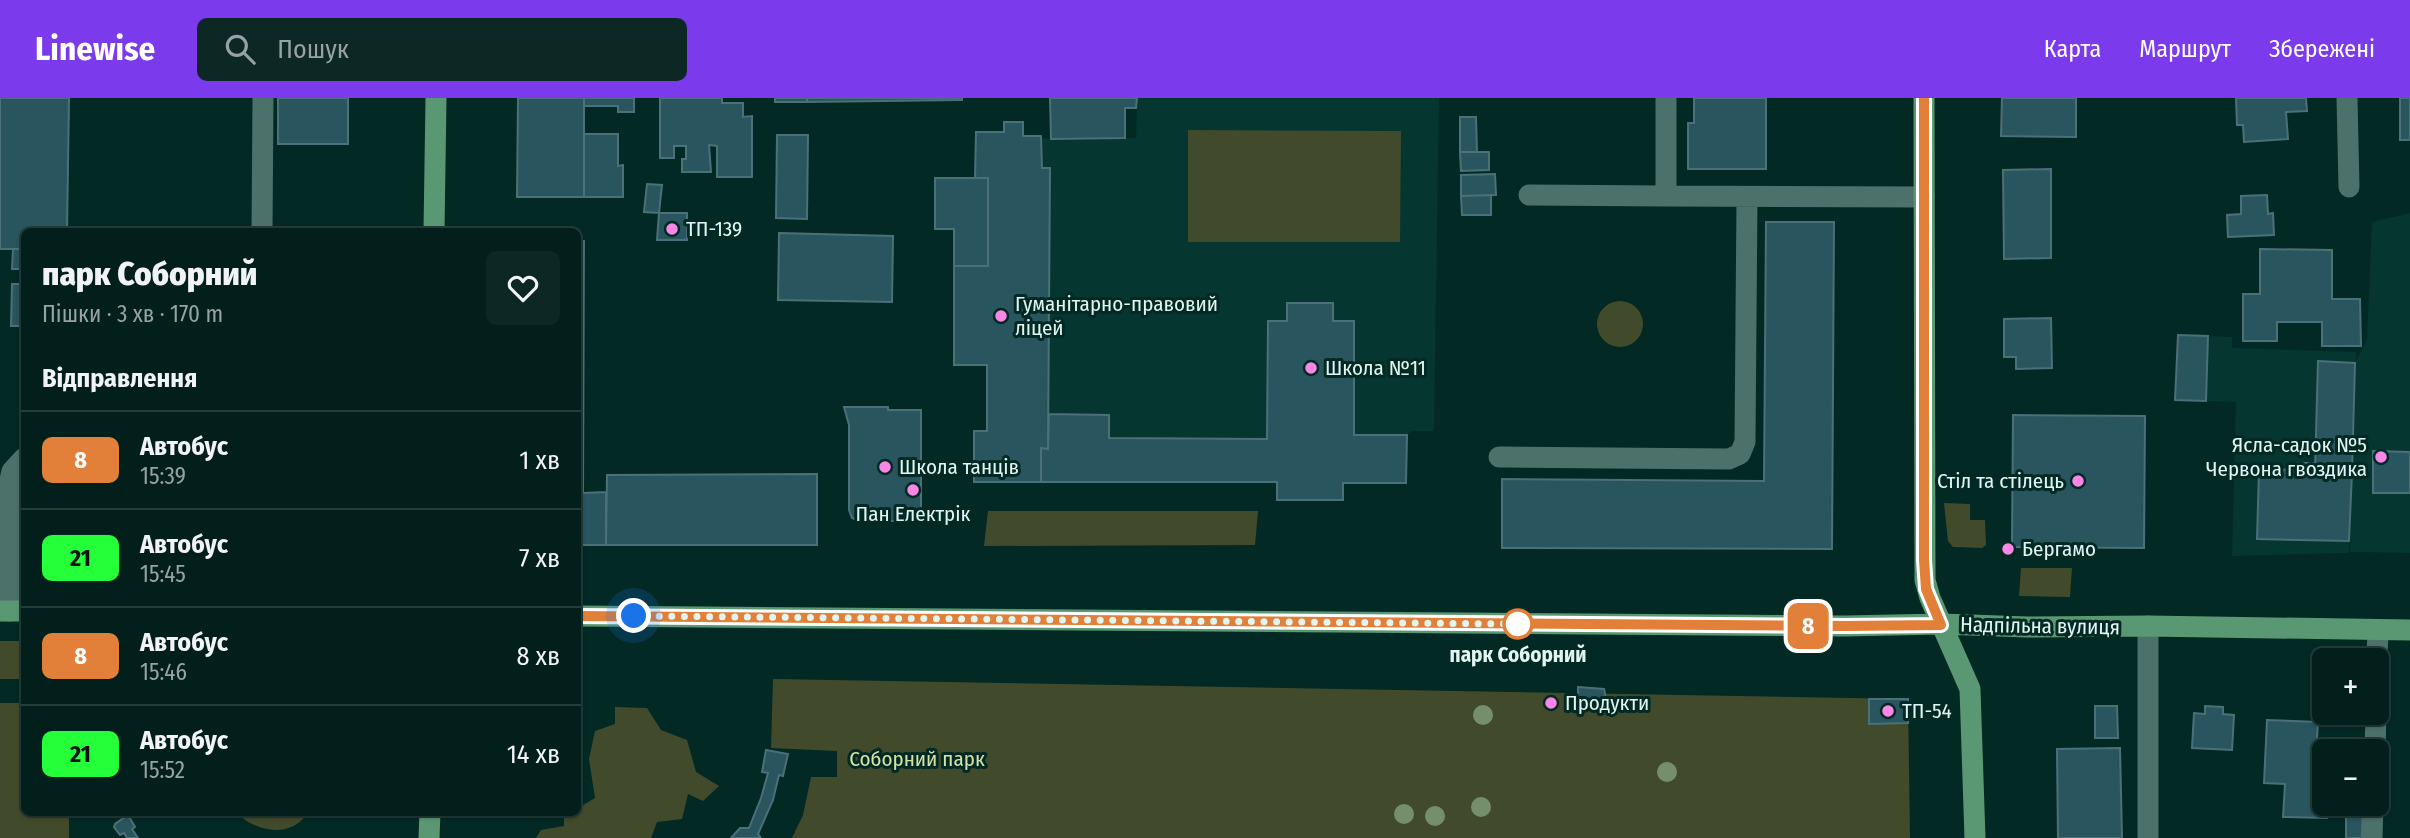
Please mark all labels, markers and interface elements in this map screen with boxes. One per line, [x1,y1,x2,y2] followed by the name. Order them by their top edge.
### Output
[197,18,687,81] search box
[35,29,155,69] text: Linewise
[221,30,259,68] icon: search
[277,34,349,65] text: Пошук
[2044,35,2101,63] text: Карта
[2139,35,2231,63] text: Маршрут
[2269,35,2375,63] text: Збережені
[686,216,742,242] place label: ТП-139
[664,221,680,237] marker: ТП-139
[486,251,560,325] button: heart
[42,254,257,294] text: парк Соборний
[1015,291,1218,341] place label: Гуманітарно-правовий ліцей
[42,300,223,328] text: Пішки · 3 хв · 170 m
[993,308,1009,324] marker: Гуманітарно-правовий ліцей
[1325,355,1426,381] place label: Школа №11
[1303,360,1319,376] marker: Школа №11
[42,363,197,394] text: Відправлення
[140,431,228,462] text: Автобус
[2206,432,2367,482] place label: Ясла-садок №5 Червона гвоздика
[519,445,560,476] text: 1 хв
[74,446,87,474] text: 8
[2373,449,2389,465] marker: Ясла-садок №5 Червона гвоздика
[899,454,1019,480] place label: Школа танців
[877,459,893,475] marker: Школа танців
[140,462,186,490] text: 15:39
[1937,468,2064,494] place label: Стіл та стілець
[2070,473,2086,489] marker: Стіл та стілець
[905,482,921,498] marker: Пан Електрік
[856,501,971,527] place label: Пан Електрік
[140,529,228,560] text: Автобус
[2022,536,2096,562] place label: Бергамо
[2000,541,2016,557] marker: Бергамо
[519,543,560,574] text: 7 хв
[70,544,91,572] text: 21
[140,560,186,588] text: 15:45
[616,598,651,633] your location
[1785,603,1831,649] line badge: 8
[1503,609,1533,639] marker: парк Соборний
[1802,612,1814,640] text: 8
[1960,612,2120,640] street label: Надпільна вулиця
[140,627,228,658] text: Автобус
[516,641,560,672] text: 8 хв
[74,642,87,670] text: 8
[1450,642,1586,668] place label: парк Соборний
[2312,648,2389,816] map controls
[2312,648,2389,725] button: +
[140,658,187,686] text: 15:46
[1565,690,1649,716] place label: Продукти
[1543,695,1559,711] marker: Продукти
[1902,698,1952,724] place label: ТП-54
[1880,703,1896,719] marker: ТП-54
[140,725,228,756] text: Автобус
[507,739,560,770] text: 14 хв
[2312,739,2389,816] button: −
[70,740,91,768] text: 21
[849,746,985,772] park label: Соборний парк
[140,756,185,784] text: 15:52

